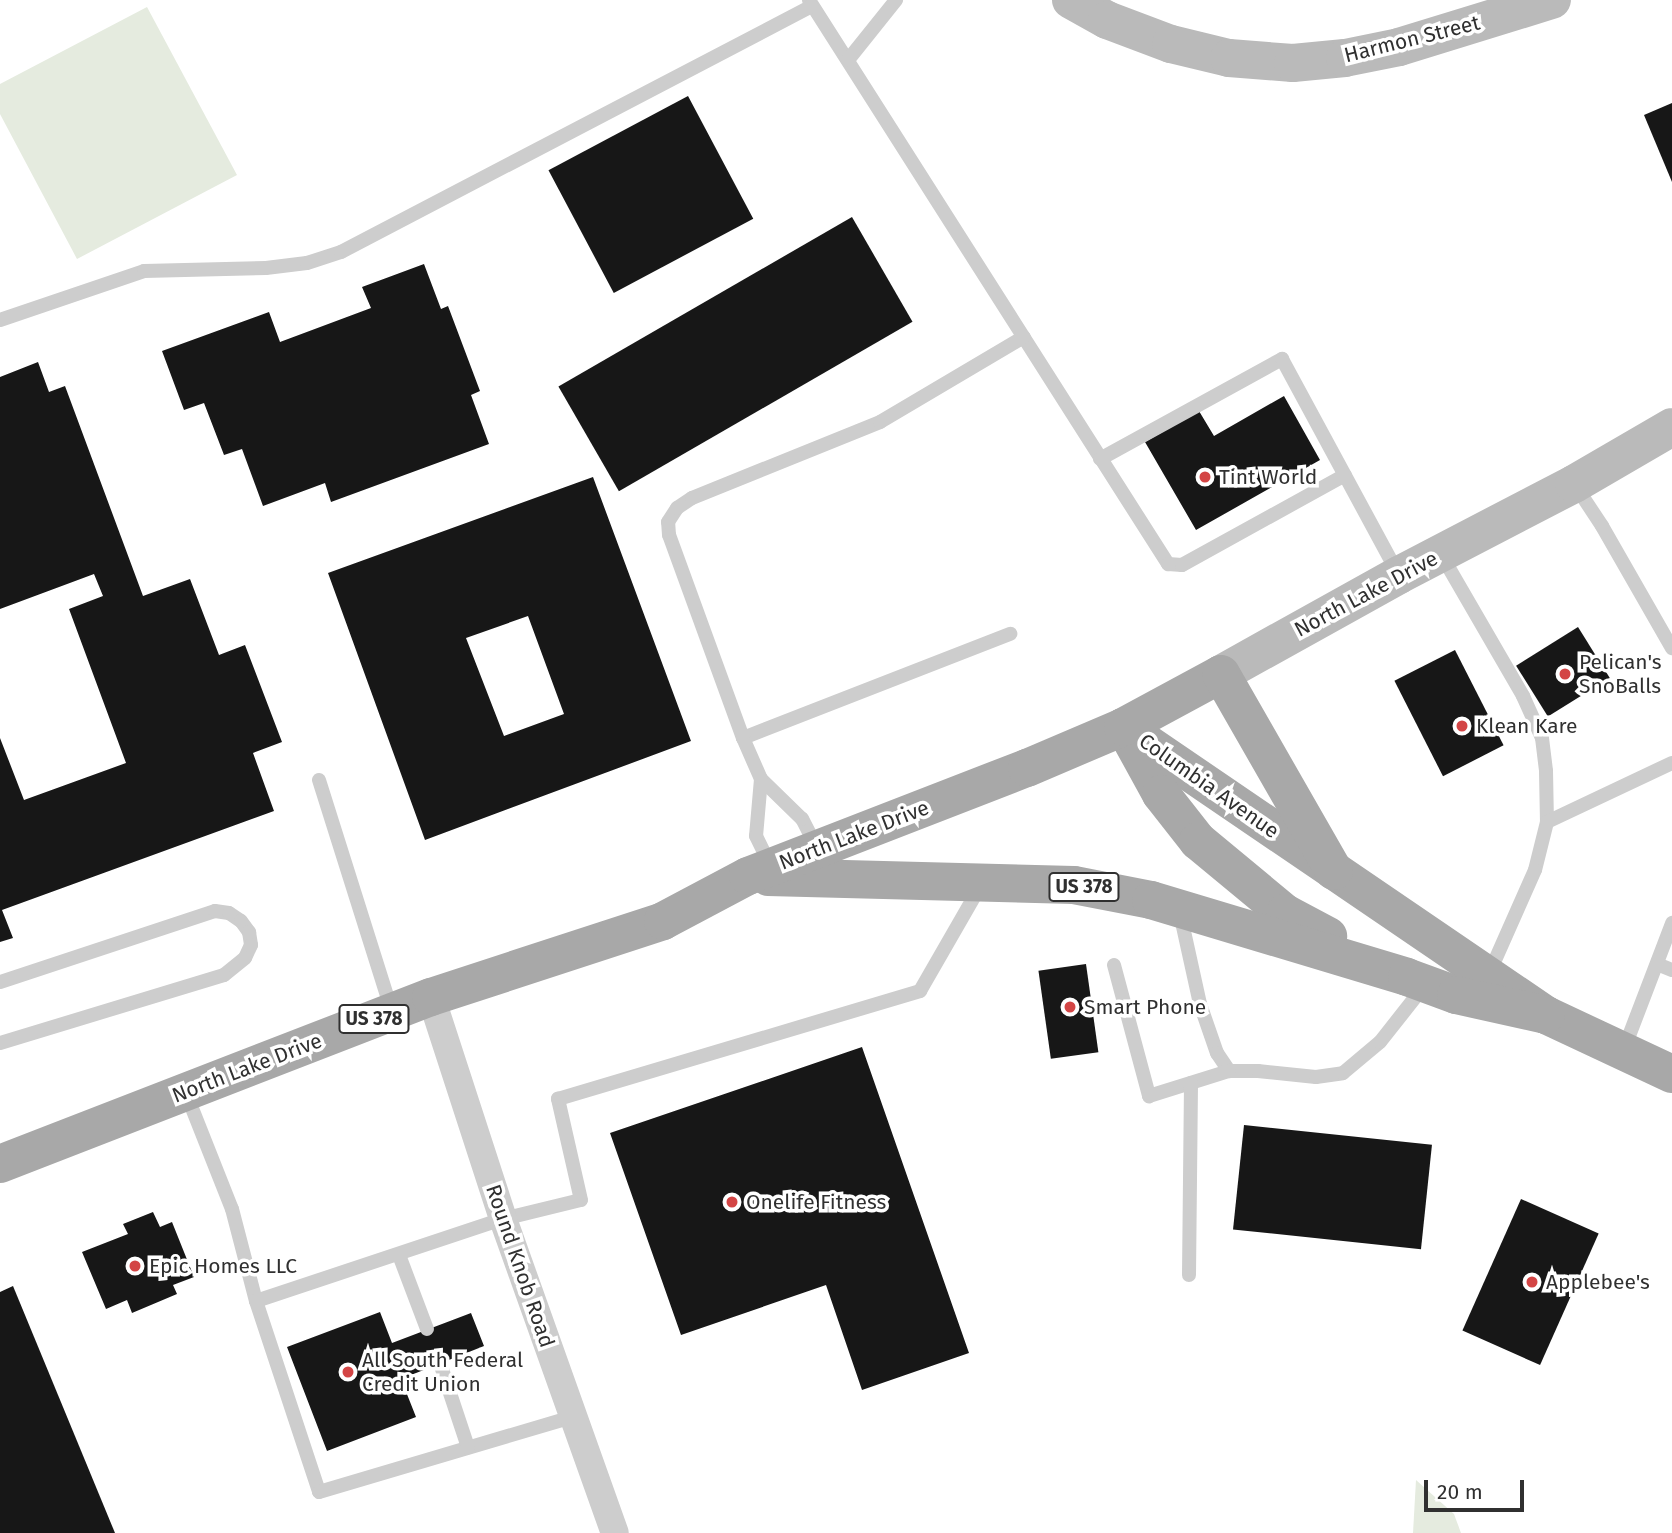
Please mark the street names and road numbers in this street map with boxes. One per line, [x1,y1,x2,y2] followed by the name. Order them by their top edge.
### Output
[1342,10,1482,68] street label: Harmon Street
[1290,546,1442,642] street label: North Lake Drive
[1134,728,1284,844] street label: Columbia Avenue
[775,795,933,875] street label: North Lake Drive
[1047,872,1121,902] road number: US 378
[337,1004,411,1035] road number: US 378
[168,1028,326,1108] street label: North Lake Drive
[480,1181,560,1351] street label: Round Knob Road

